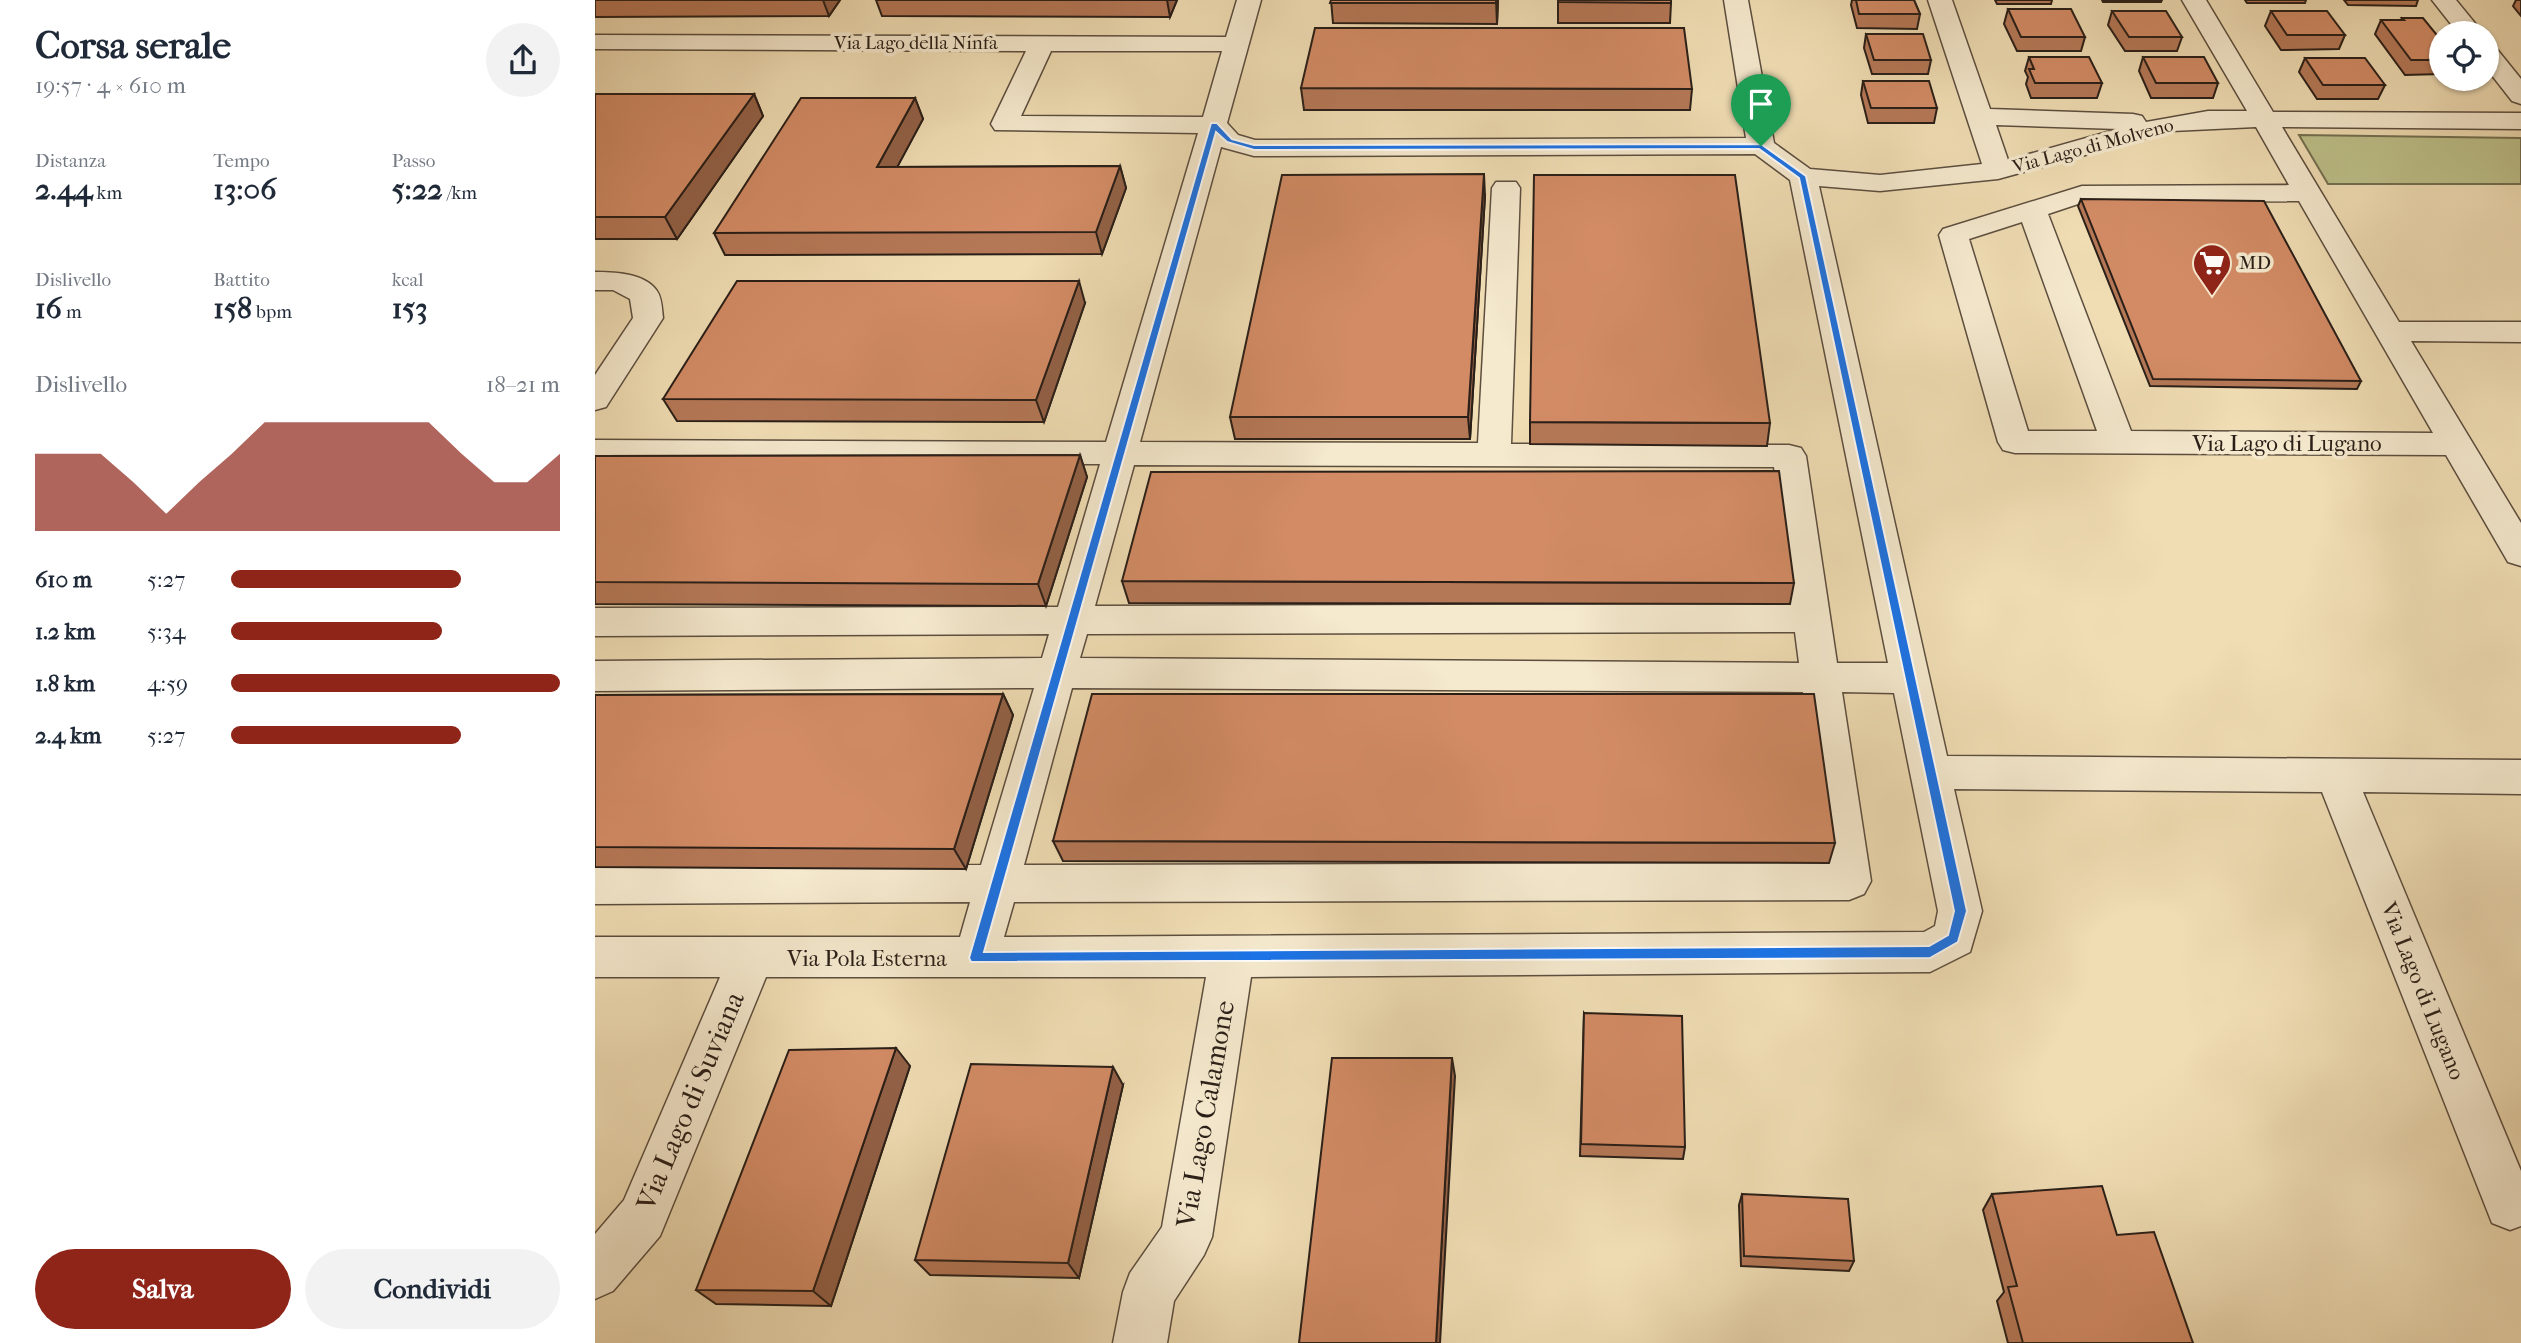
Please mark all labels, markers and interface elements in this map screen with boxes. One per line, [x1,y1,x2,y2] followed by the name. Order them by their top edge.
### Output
[2429,21,2499,91] map controls
[2429,21,2499,91] button: locate
[35,23,231,68] text: Corsa serale
[486,23,560,97] button: share
[833,32,998,54] street label: Via Lago della Ninfa
[35,72,186,99] text: 19:57 · 4 × 610 m
[1731,74,1791,146] pin
[1742,85,1780,123] icon: arrive
[2009,114,2176,178] street label: Via Lago di Molveno
[35,150,106,172] text: Distanza
[213,150,270,172] text: Tempo
[392,150,435,172] text: Passo
[35,172,93,207] text: 2.44
[213,172,276,207] text: 13:06
[392,172,443,207] text: 5:22
[93,182,122,204] text: km
[443,182,477,204] text: /km
[2191,242,2233,297] supermarket icon: MD
[2239,252,2271,274] place label: MD
[35,269,111,291] text: Dislivello
[213,269,270,291] text: Battito
[392,269,424,291] text: kcal
[35,291,62,326] text: 16
[213,291,252,326] text: 158
[392,291,428,326] text: 153
[62,301,82,323] text: m
[252,301,292,323] text: bpm
[35,371,127,398] text: Dislivello
[486,371,560,398] text: 18–21 m
[2191,430,2382,457] street label: Via Lago di Lugano
[35,566,92,593] text: 610 m
[147,566,185,593] text: 5:27
[35,618,95,645] text: 1.2 km
[147,618,186,645] text: 5:34
[35,670,95,697] text: 1.8 km
[147,670,188,697] text: 4:59
[35,722,101,749] text: 2.4 km
[147,722,185,749] text: 5:27
[2375,897,2471,1084] street label: Via Lago di Lugano
[786,945,947,972] street label: Via Pola Esterna
[629,986,751,1216] street label: Via Lago di Suviana
[1169,998,1241,1231] street label: Via Lago Calamone
[35,1249,291,1329] button: Salva
[305,1249,560,1329] button: Condividi

